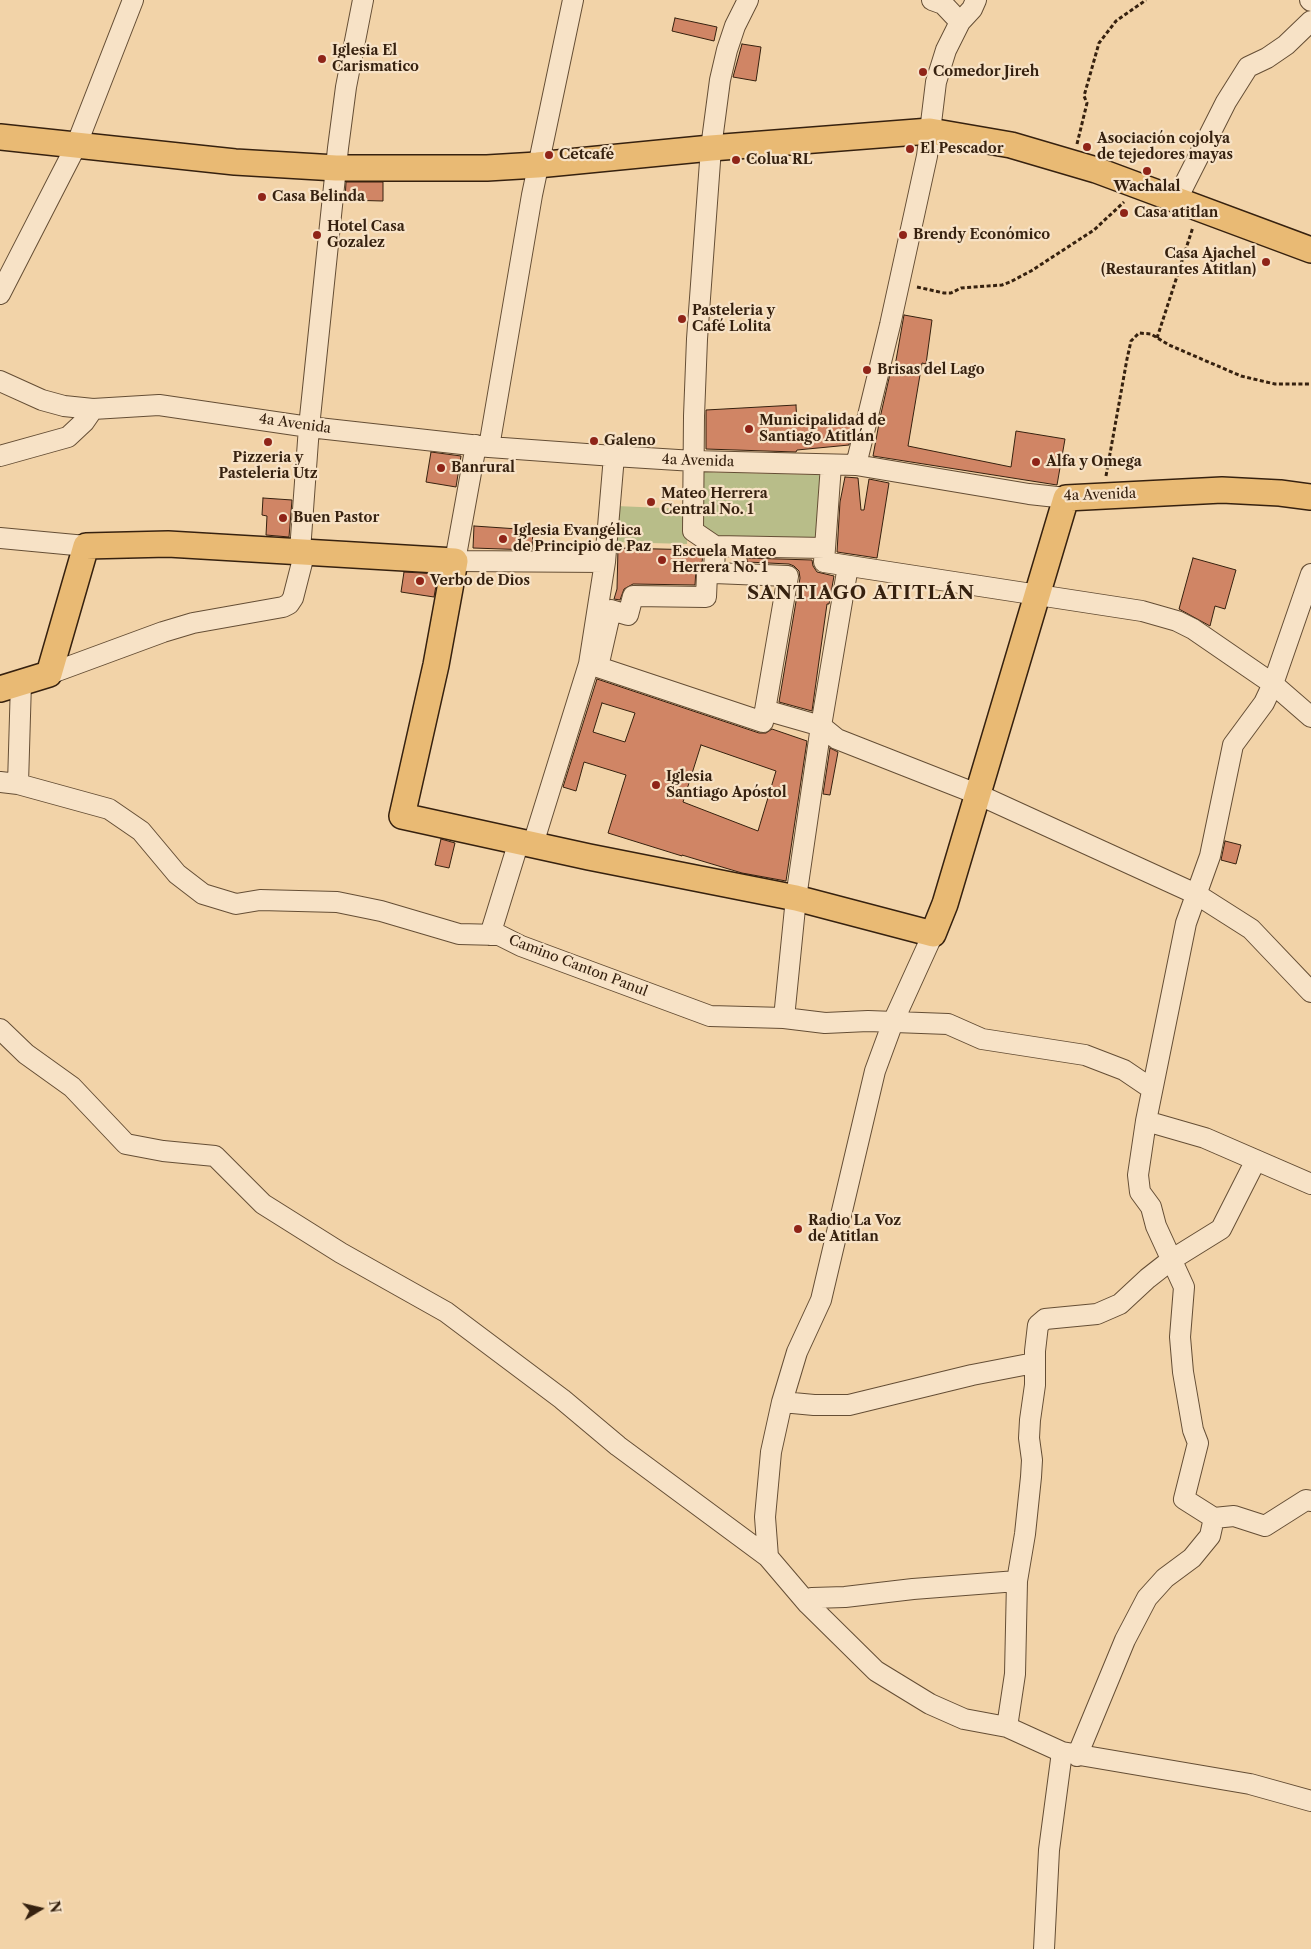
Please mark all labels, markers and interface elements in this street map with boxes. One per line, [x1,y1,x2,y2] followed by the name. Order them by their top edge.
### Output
[332,43,419,75] place label: Iglesia El Carismatico
[316,53,328,65] marker: Iglesia El Carismatico
[933,64,1039,80] place label: Comedor Jireh
[917,66,929,78] marker: Comedor Jireh
[1097,131,1233,164] place label: Asociación cojolya de tejedores mayas
[920,141,1004,157] place label: El Pescador
[1081,141,1093,153] marker: Asociación cojolya de tejedores mayas
[904,143,916,155] marker: El Pescador
[559,147,614,163] place label: Cetcafé
[543,149,555,161] marker: Cetcafé
[746,152,812,168] place label: Colua RL
[730,154,742,166] marker: Colua RL
[1141,165,1153,177] marker: Wachalal
[1113,179,1181,195] place label: Wachalal
[272,189,365,205] place label: Casa Belinda
[256,191,268,203] marker: Casa Belinda
[1134,205,1218,221] place label: Casa atitlan
[1118,207,1130,219] marker: Casa atitlan
[327,219,405,252] place label: Hotel Casa Gozalez
[913,227,1050,243] place label: Brendy Económico
[311,229,323,241] marker: Hotel Casa Gozalez
[897,229,909,241] marker: Brendy Económico
[1101,246,1256,278] place label: Casa Ajachel (Restaurantes Atitlan)
[1260,256,1272,268] marker: Casa Ajachel (Restaurantes Atitlan)
[692,303,775,336] place label: Pasteleria y Café Lolita
[676,313,688,325] marker: Pasteleria y Café Lolita
[877,362,985,378] place label: Brisas del Lago
[861,364,873,376] marker: Brisas del Lago
[258,411,332,437] street label: 4a Avenida
[759,413,886,446] place label: Municipalidad de Santiago Atitlán
[743,423,755,435] marker: Municipalidad de Santiago Atitlán
[604,433,656,449] place label: Galeno
[588,435,600,447] marker: Galeno
[262,436,274,448] marker: Pizzeria y Pasteleria Utz
[218,450,318,482] place label: Pizzeria y Pasteleria Utz
[661,451,735,471] street label: 4a Avenida
[1046,454,1142,470] place label: Alfa y Omega
[1030,456,1042,468] marker: Alfa y Omega
[451,460,515,476] place label: Banrural
[435,462,447,474] marker: Banrural
[1063,485,1137,505] street label: 4a Avenida
[661,486,768,518] place label: Mateo Herrera Central No. 1
[645,496,657,508] marker: Mateo Herrera Central No. 1
[293,510,379,526] place label: Buen Pastor
[277,512,289,524] marker: Buen Pastor
[513,523,651,556] place label: Iglesia Evangélica de Principio de Paz
[497,533,509,545] marker: Iglesia Evangélica de Principio de Paz
[672,544,776,576] place label: Escuela Mateo Herrera No. 1
[656,554,668,566] marker: Escuela Mateo Herrera No. 1
[430,573,530,589] place label: Verbo de Dios
[414,575,426,587] marker: Verbo de Dios
[745,583,977,605] district label: SANTIAGO ATITLÁN
[666,769,787,802] place label: Iglesia Santiago Apóstol
[650,779,662,791] marker: Iglesia Santiago Apóstol
[506,932,650,1000] street label: Camino Canton Panul
[808,1213,901,1246] place label: Radio La Voz de Atitlan
[792,1223,804,1235] marker: Radio La Voz de Atitlan
[15,1884,65,1934] north arrow
[45,1899,65,1914] text: N

